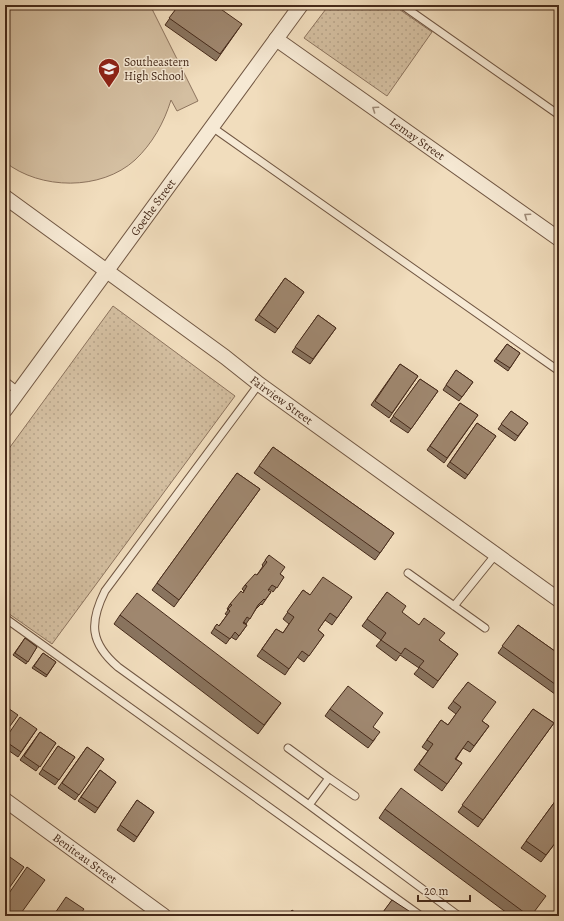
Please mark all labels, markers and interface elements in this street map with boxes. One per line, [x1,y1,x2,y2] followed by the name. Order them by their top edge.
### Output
[124,54,190,84] place label: Southeastern High School
[96,56,122,89] school or university icon: Southeastern High School
[372,106,379,114] one-way arrow
[386,114,448,164] street label: Lemay Street
[127,176,179,239] street label: Goethe Street
[524,213,531,221] one-way arrow
[247,372,316,428] street label: Fairview Street
[50,830,120,887] street label: Beniteau Street
[418,877,470,903] scale bar
[424,883,448,899] text: 20 m

